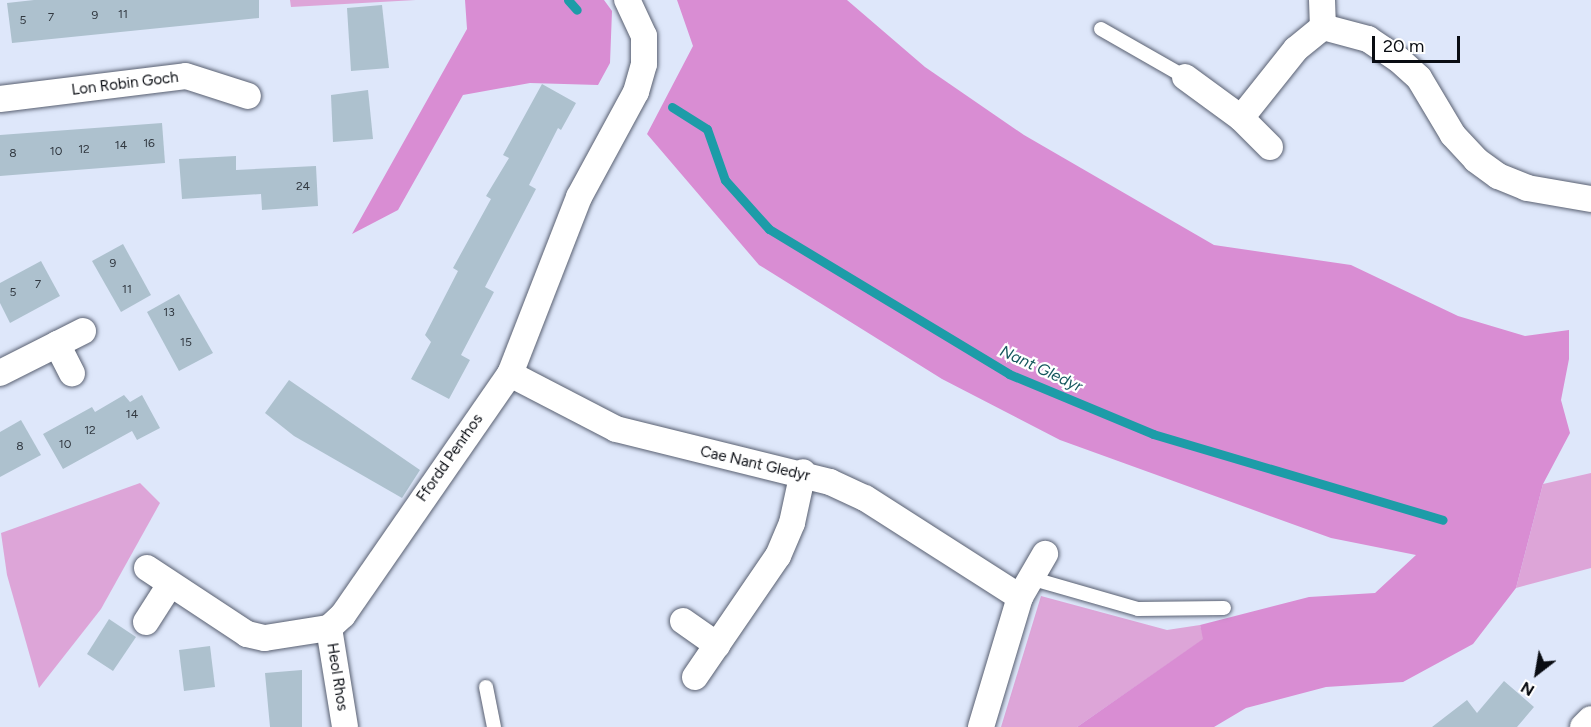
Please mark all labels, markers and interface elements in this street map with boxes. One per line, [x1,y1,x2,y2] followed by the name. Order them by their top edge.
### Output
[118,8,128,22] house number: 11
[92,9,98,23] house number: 9
[48,11,54,25] house number: 7
[20,14,26,28] house number: 5
[1375,24,1464,62] scale bar
[1383,35,1424,57] text: 20 m
[71,69,179,99] street label: Lon Robin Goch
[143,137,155,151] house number: 16
[115,139,127,153] house number: 14
[78,143,90,157] house number: 12
[50,145,62,159] house number: 10
[9,147,17,161] house number: 8
[296,180,310,194] house number: 24
[110,257,116,271] house number: 9
[35,278,41,292] house number: 7
[122,283,132,297] house number: 11
[10,286,16,300] house number: 5
[163,306,175,320] house number: 13
[180,336,192,350] house number: 15
[997,342,1085,396] water label: Nant Gledyr
[126,408,138,422] house number: 14
[413,411,487,505] street label: Ffordd Penrhos
[84,424,96,438] house number: 12
[59,438,71,452] house number: 10
[16,440,24,454] house number: 8
[698,443,812,485] street label: Cae Nant Gledyr
[323,642,351,712] street label: Heol Rhos
[1507,643,1567,703] north arrow
[1517,678,1538,700] text: N

